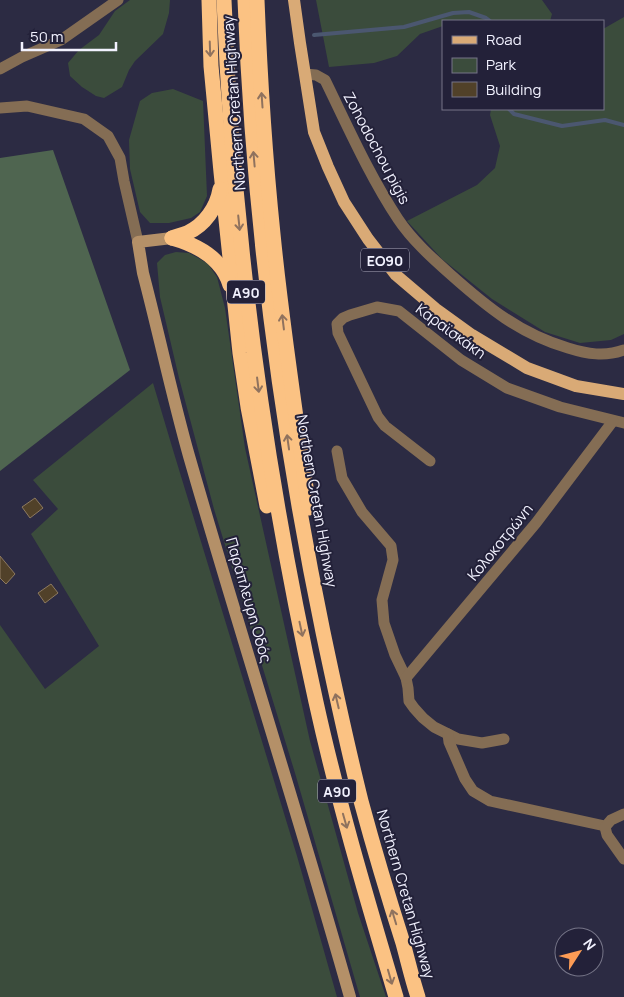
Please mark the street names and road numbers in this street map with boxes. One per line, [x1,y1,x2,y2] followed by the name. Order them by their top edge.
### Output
[217,15,251,191] street label: Northern Cretan Highway
[339,88,415,208] street label: Zohodochou pigis
[361,248,409,272] road number: ΕΟ90
[227,280,265,304] road number: Α90
[412,298,490,364] street label: Καραϊσκάκη
[291,413,343,589] street label: Northern Cretan Highway
[462,499,538,585] street label: Κολοκοτρώνη
[221,535,277,665] street label: Παράπλευρη Οδός
[318,779,356,802] road number: Α90
[372,807,440,981] street label: Northern Cretan Highway

